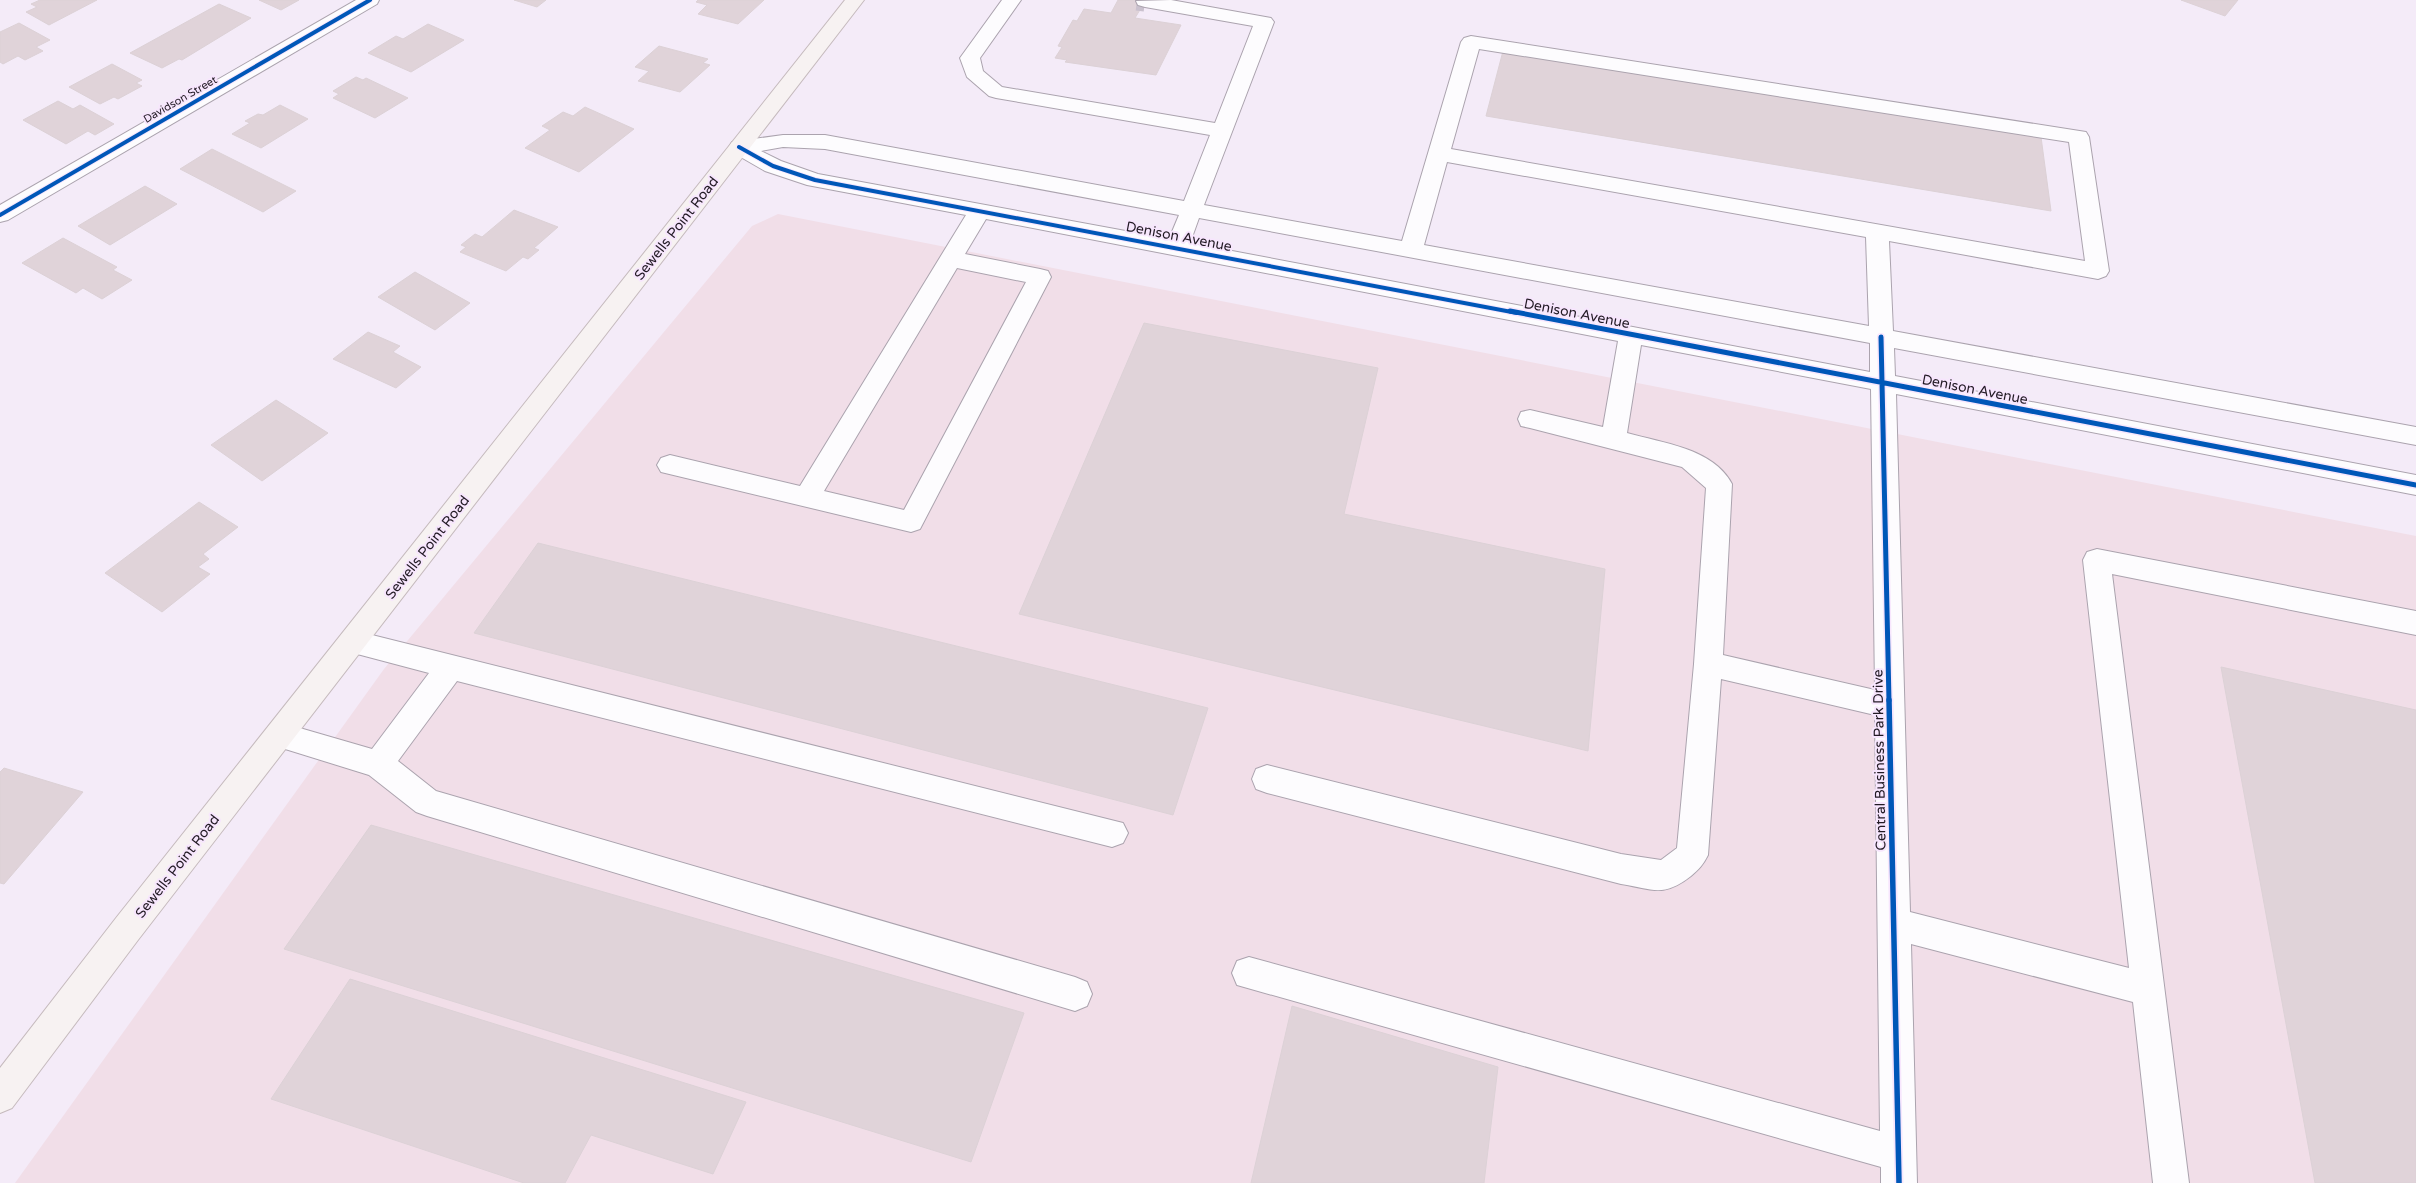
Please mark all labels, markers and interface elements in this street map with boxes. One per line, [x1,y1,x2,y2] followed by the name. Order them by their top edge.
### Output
[141,73,219,126] street label: Davidson Street
[631,173,722,283] street label: Sewells Point Road
[1124,218,1233,255] street label: Denison Avenue
[1522,295,1631,332] street label: Denison Avenue
[1920,371,2029,408] street label: Denison Avenue
[382,492,473,602] street label: Sewells Point Road
[1869,669,1890,851] street label: Central Business Park Drive
[132,811,223,921] street label: Sewells Point Road

